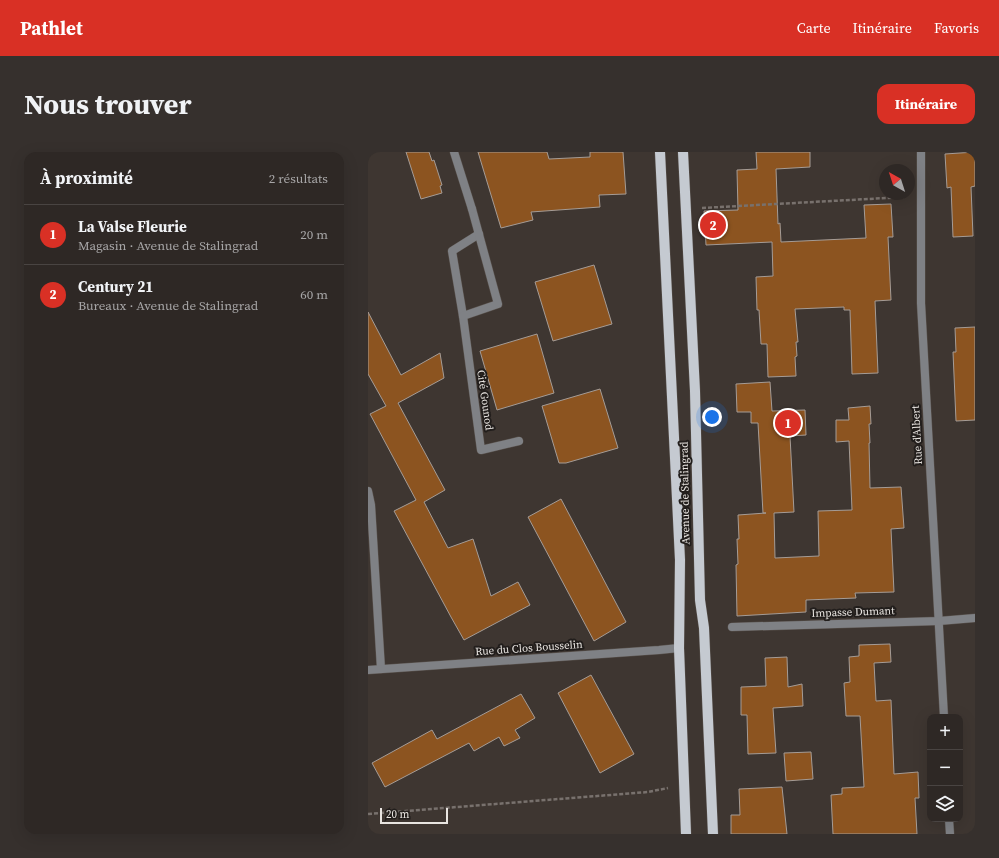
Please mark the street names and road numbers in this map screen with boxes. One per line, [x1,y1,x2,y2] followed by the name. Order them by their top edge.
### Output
[473,369,497,432] street label: Cité Gounod
[908,404,926,465] street label: Rue d'Albert
[677,441,693,545] street label: Avenue de Stalingrad
[811,603,895,621] street label: Impasse Dumant
[475,637,584,659] street label: Rue du Clos Bousselin

